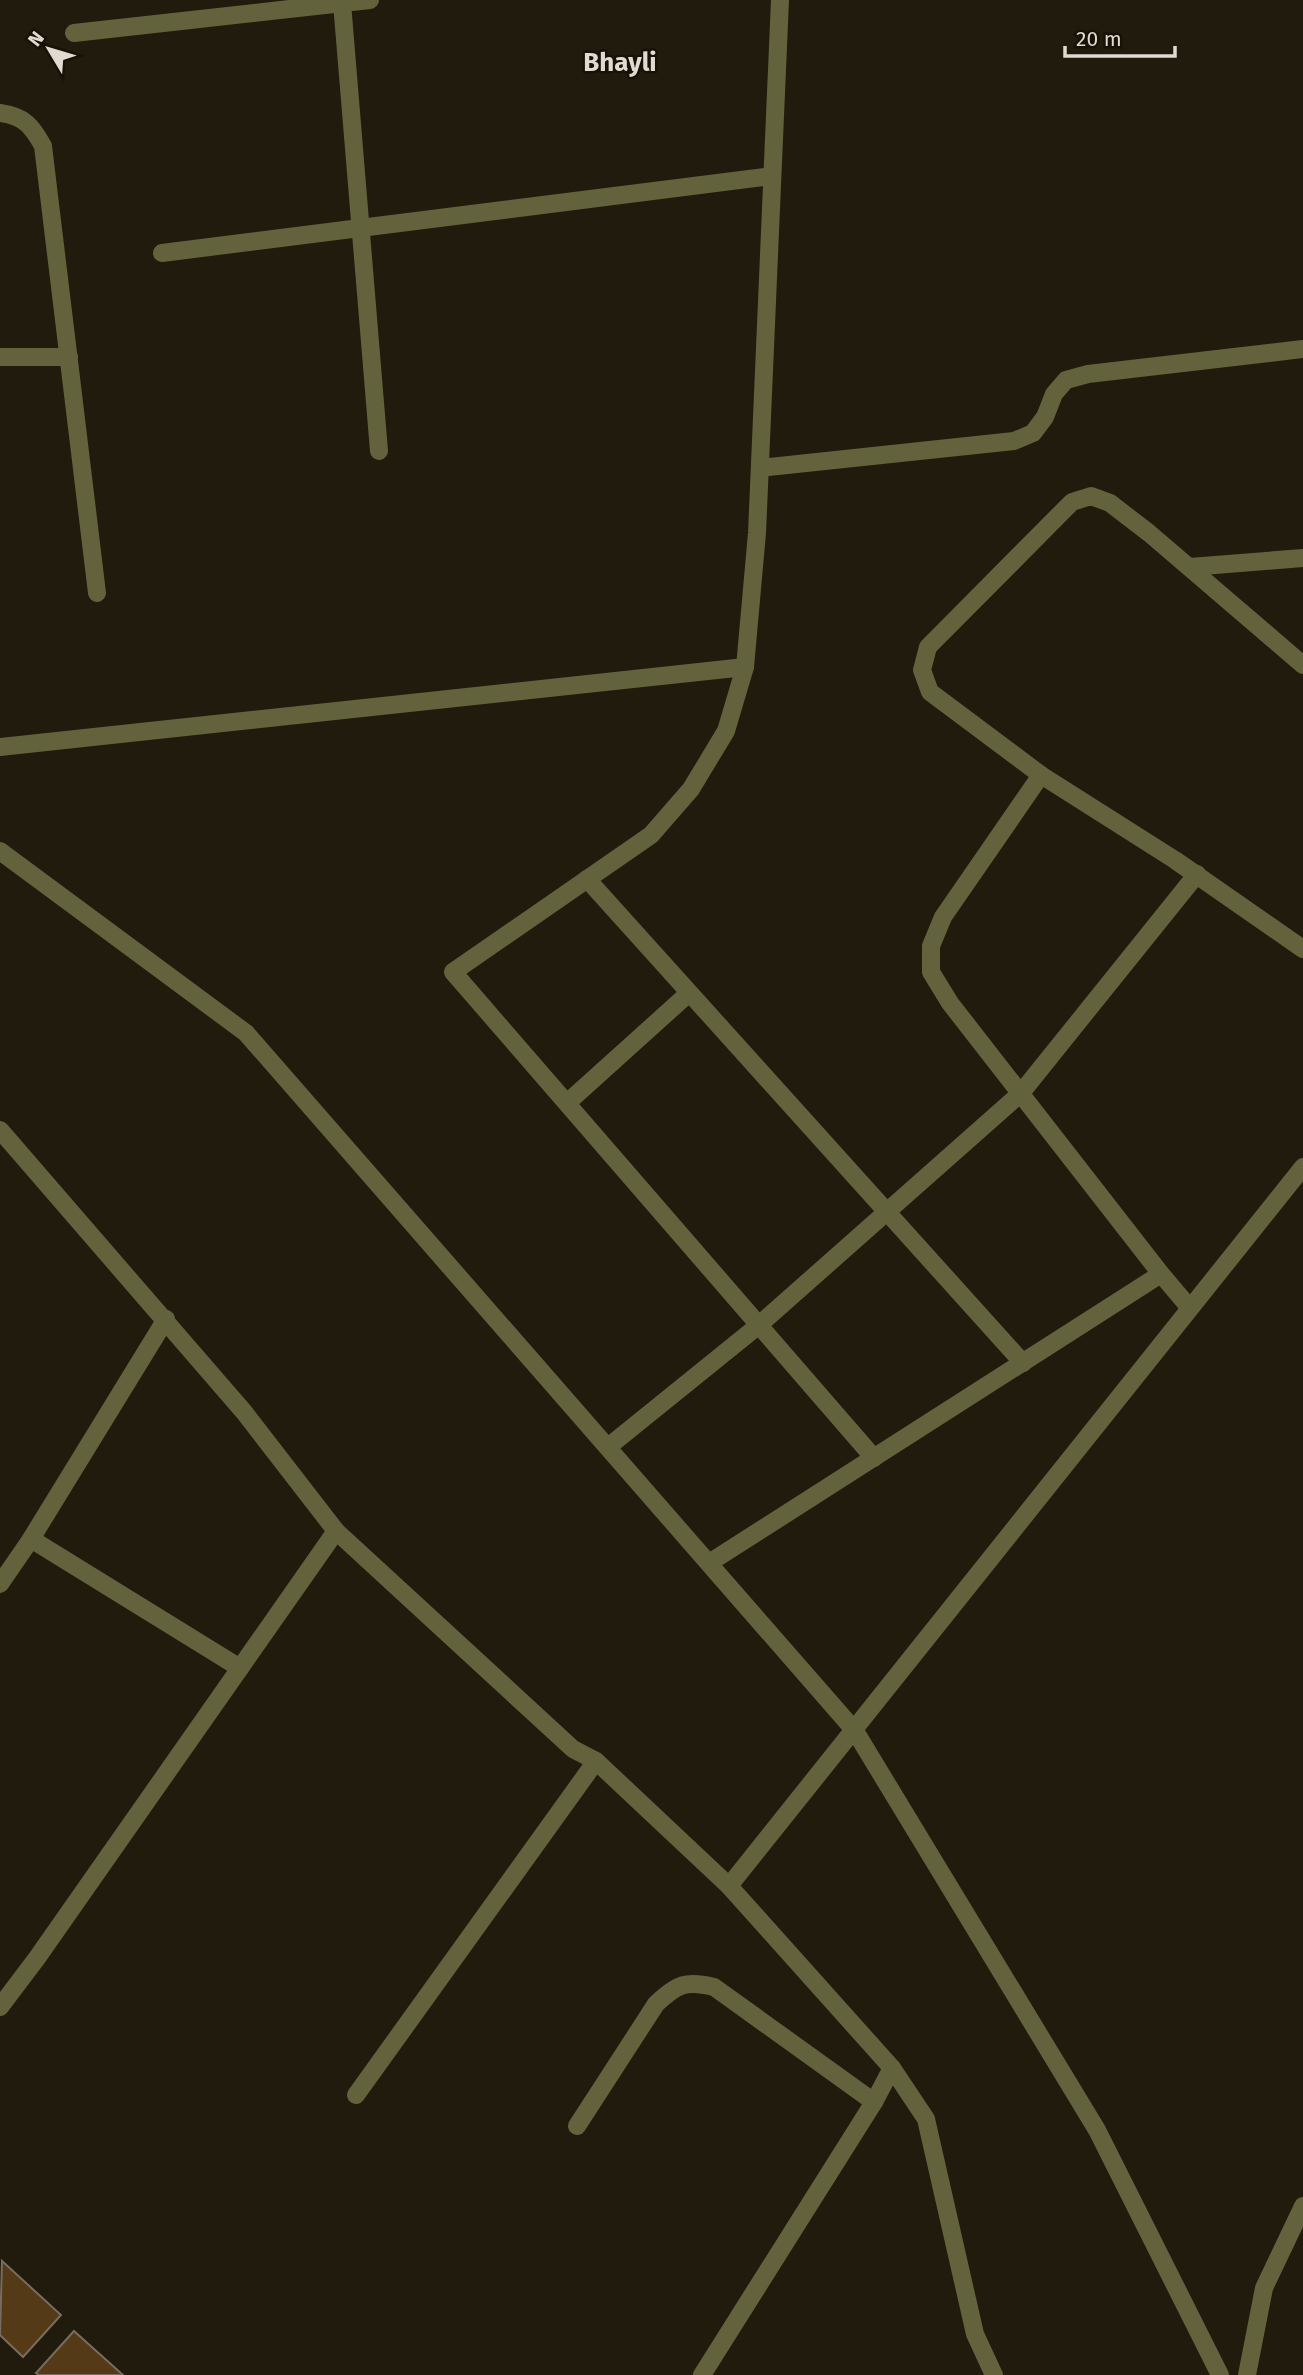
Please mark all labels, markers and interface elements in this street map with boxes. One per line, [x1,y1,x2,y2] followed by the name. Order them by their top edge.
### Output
[14,14,84,84] north arrow
[1065,14,1175,58] scale bar
[1076,26,1122,52] text: 20 m
[23,27,49,51] text: N
[583,47,657,78] district label: Bhayli

